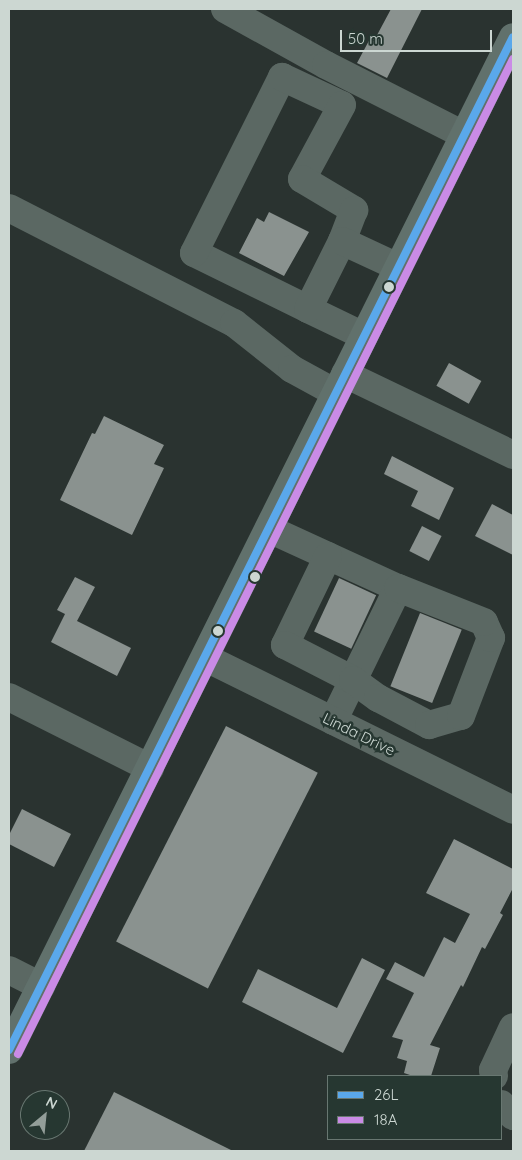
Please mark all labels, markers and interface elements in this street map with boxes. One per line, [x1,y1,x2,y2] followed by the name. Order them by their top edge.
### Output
[342,20,494,52] scale bar
[348,29,383,48] text: 50 m
[384,282,394,292] unlabelled marker
[250,572,260,582] unlabelled marker
[213,626,223,636] unlabelled marker
[320,709,398,759] street label: Linda Drive
[327,1075,502,1140] legend
[374,1085,398,1104] text: 26L
[20,1090,70,1140] north arrow
[43,1092,60,1113] text: N
[374,1110,397,1129] text: 18A

